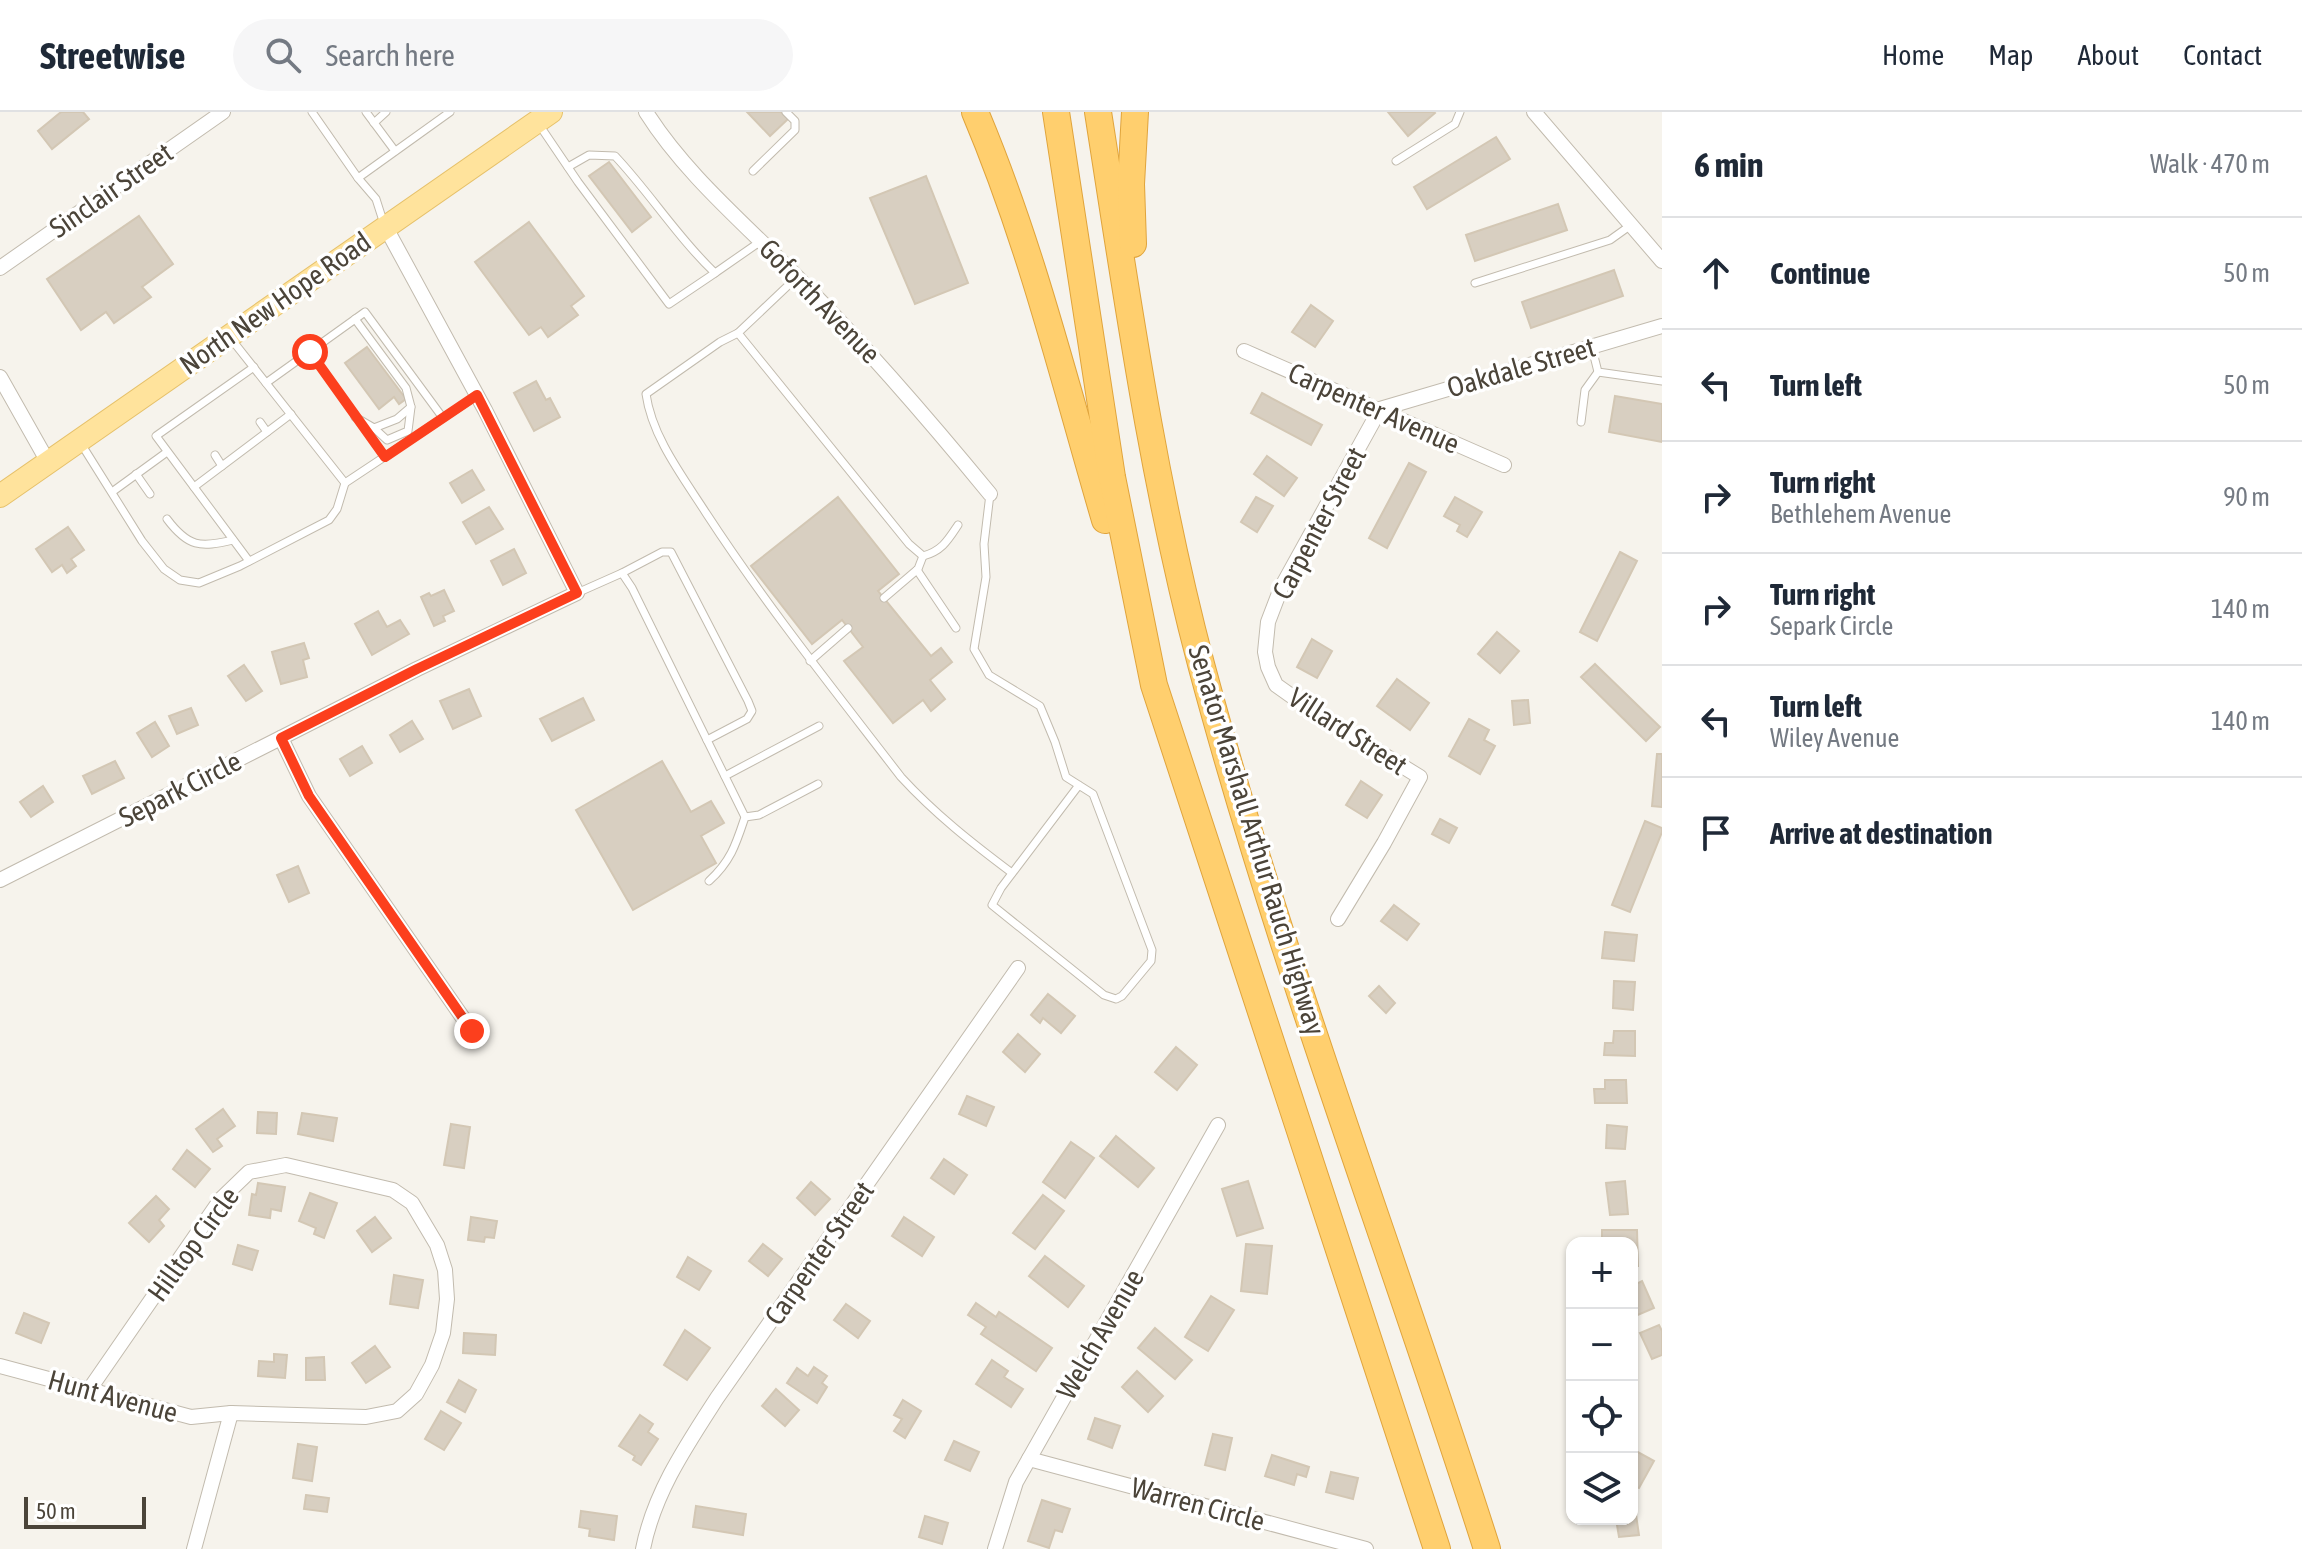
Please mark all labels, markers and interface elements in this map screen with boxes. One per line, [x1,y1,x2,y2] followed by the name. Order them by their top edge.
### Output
[233,19,793,91] search box
[261,33,305,77] icon: search
[40,34,185,77] text: Streetwise
[325,38,455,72] text: Search here
[1882,39,1944,71] text: Home
[1988,39,2033,71] text: Map
[2077,39,2139,71] text: About
[2183,39,2262,71] text: Contact
[43,136,179,244] street label: Sinclair Street
[1694,145,1763,184] text: 6 min
[2150,149,2270,179] text: Walk · 470 m
[174,225,376,381] street label: North New Hope Road
[753,232,887,370] street label: Goforth Avenue
[1694,251,1738,295] icon: ahead
[1770,256,1870,290] text: Continue
[2223,258,2270,288] text: 50 m
[1443,331,1599,403] street label: Oakdale Street
[292,334,328,370] route start
[1284,356,1464,460] street label: Carpenter Avenue
[1694,363,1738,407] icon: left
[1770,368,1862,402] text: Turn left
[2223,370,2270,400] text: 50 m
[1266,442,1372,604] street label: Carpenter Street
[1770,465,1876,499] text: Turn right
[1694,475,1738,519] icon: right
[2223,482,2270,512] text: 90 m
[1770,499,1951,529] text: Bethlehem Avenue
[1770,577,1876,611] text: Turn right
[1694,587,1738,631] icon: right
[2211,594,2270,624] text: 140 m
[1770,611,1893,641] text: Separk Circle
[1182,641,1332,1039] street label: Senator Marshall Arthur Rauch Highway
[1283,681,1413,781] street label: Villard Street
[1770,689,1862,723] text: Turn left
[1694,699,1738,743] icon: left
[2211,706,2270,736] text: 140 m
[1770,723,1899,753] text: Wiley Avenue
[114,745,246,833] street label: Separk Circle
[1694,811,1738,855] icon: arrive
[1770,816,1992,850] text: Arrive at destination
[454,1013,490,1049] route end
[758,1175,880,1331] street label: Carpenter Street
[141,1181,245,1307] street label: Hilltop Circle
[1566,1237,1638,1525] map controls
[1566,1237,1638,1309] button: +
[1050,1263,1150,1405] street label: Welch Avenue
[1566,1309,1638,1381] button: −
[45,1363,181,1429] street label: Hunt Avenue
[1566,1381,1638,1453] button: locate
[1566,1453,1638,1525] button: layers
[1128,1471,1268,1537] street label: Warren Circle
[24,1493,146,1529] scale bar
[36,1498,76,1524] text: 50 m

